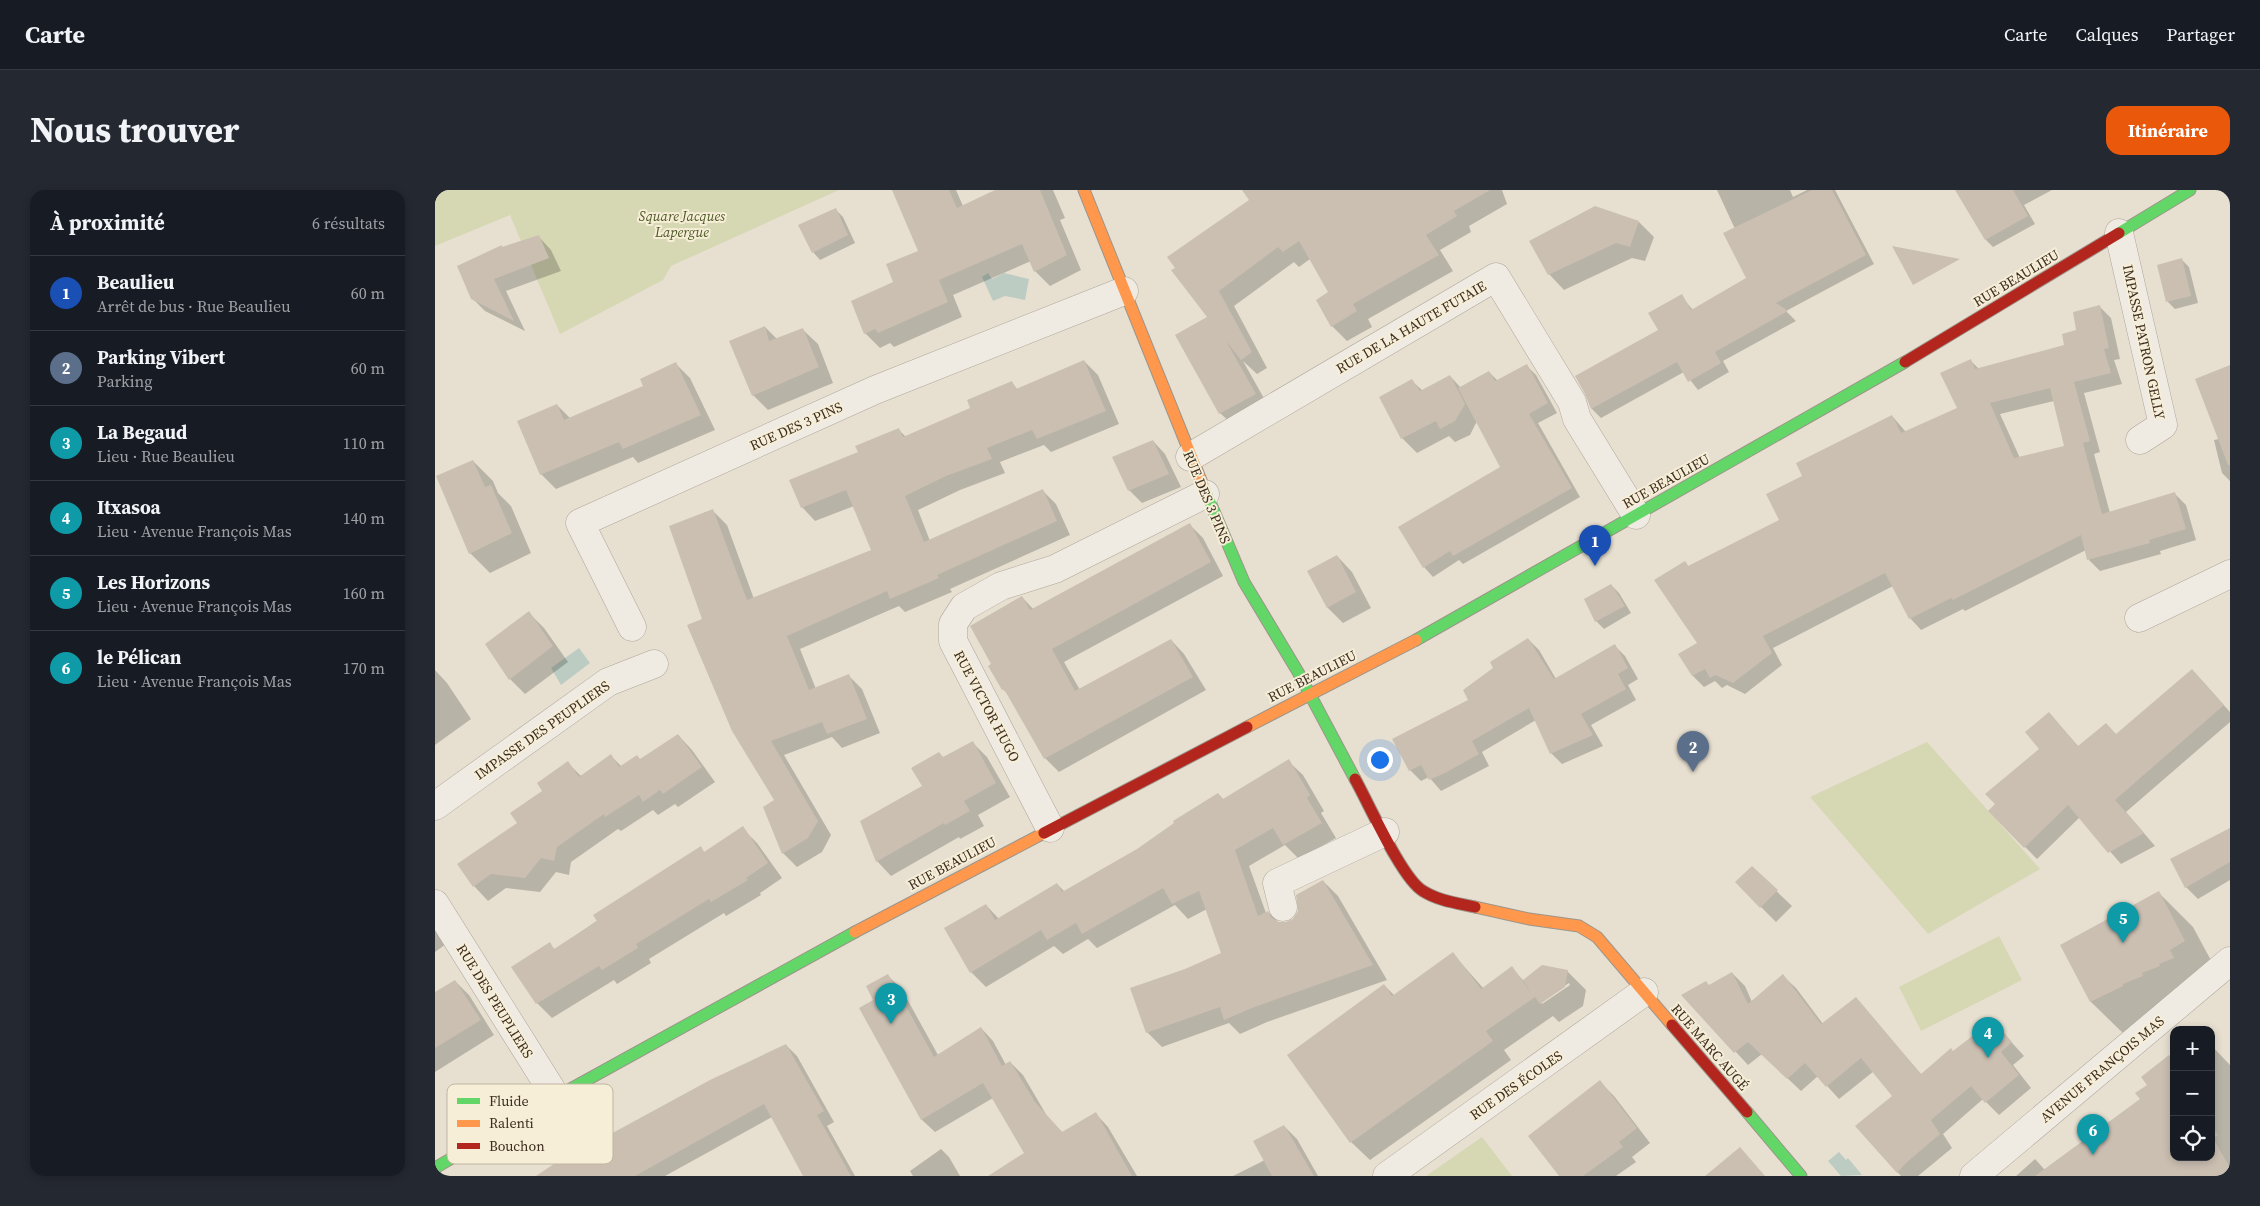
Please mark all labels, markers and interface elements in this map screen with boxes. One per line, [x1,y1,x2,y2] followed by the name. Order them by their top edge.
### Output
[25,18,85,51] text: Carte
[2004,22,2047,47] text: Carte
[2075,22,2139,47] text: Calques
[2167,22,2235,47] text: Partager
[30,106,239,154] text: Nous trouver
[2106,106,2230,155] button: Itinéraire
[639,206,726,242] park label: Square Jacques Lapergue
[50,208,165,237] text: À proximité
[312,212,385,234] text: 6 résultats
[1969,244,2063,312] street label: RUE BEAULIEU
[2118,263,2170,422] street label: IMPASSE PATRON GELLY
[97,269,174,295] text: Beaulieu
[1332,276,1490,378] street label: RUE DE LA HAUTE FUTAIE
[62,282,70,304] text: 1
[351,282,385,304] text: 60 m
[97,295,291,317] text: Arrêt de bus · Rue Beaulieu
[97,344,225,370] text: Parking Vibert
[62,357,70,379] text: 2
[351,357,385,379] text: 60 m
[97,370,153,392] text: Parking
[746,397,846,455] street label: RUE DES 3 PINS
[97,419,187,445] text: La Begaud
[62,432,70,454] text: 3
[343,432,385,454] text: 110 m
[97,445,235,467] text: Lieu · Rue Beaulieu
[1178,447,1236,547] street label: RUE DES 3 PINS
[1619,449,1713,513] street label: RUE BEAULIEU
[97,494,161,520] text: Itxasoa
[62,507,70,529] text: 4
[343,507,385,529] text: 140 m
[97,520,292,542] text: Lieu · Avenue François Mas
[1579,525,1611,566] pin: 1
[97,569,210,595] text: Les Horizons
[62,582,70,604] text: 5
[343,582,385,604] text: 160 m
[97,595,292,617] text: Lieu · Avenue François Mas
[97,644,181,670] text: le Pélican
[1264,645,1360,707] street label: RUE BEAULIEU
[949,647,1025,765] street label: RUE VICTOR HUGO
[62,657,70,679] text: 6
[343,657,385,679] text: 170 m
[97,670,292,692] text: Lieu · Avenue François Mas
[470,676,614,784] street label: IMPASSE DES PEUPLIERS
[1677,731,1709,772] pin: 2
[1367,747,1393,773] your location
[904,831,1000,895] street label: RUE BEAULIEU
[2107,902,2139,943] pin: 5
[452,940,538,1062] street label: RUE DES PEUPLIERS
[875,983,907,1024] pin: 3
[1667,999,1753,1095] street label: RUE MARC AUGÉ
[2036,1011,2168,1127] street label: AVENUE FRANÇOIS MAS
[1972,1017,2004,1058] pin: 4
[2170,1026,2215,1161] map controls
[2170,1026,2215,1071] button: +
[1466,1045,1566,1125] street label: RUE DES ÉCOLES
[2170,1071,2215,1116] button: −
[447,1084,613,1164] legend
[489,1091,529,1111] text: Fluide
[489,1113,534,1133] text: Ralenti
[2077,1114,2109,1155] pin: 6
[2170,1116,2215,1161] button: locate
[489,1136,545,1156] text: Bouchon

